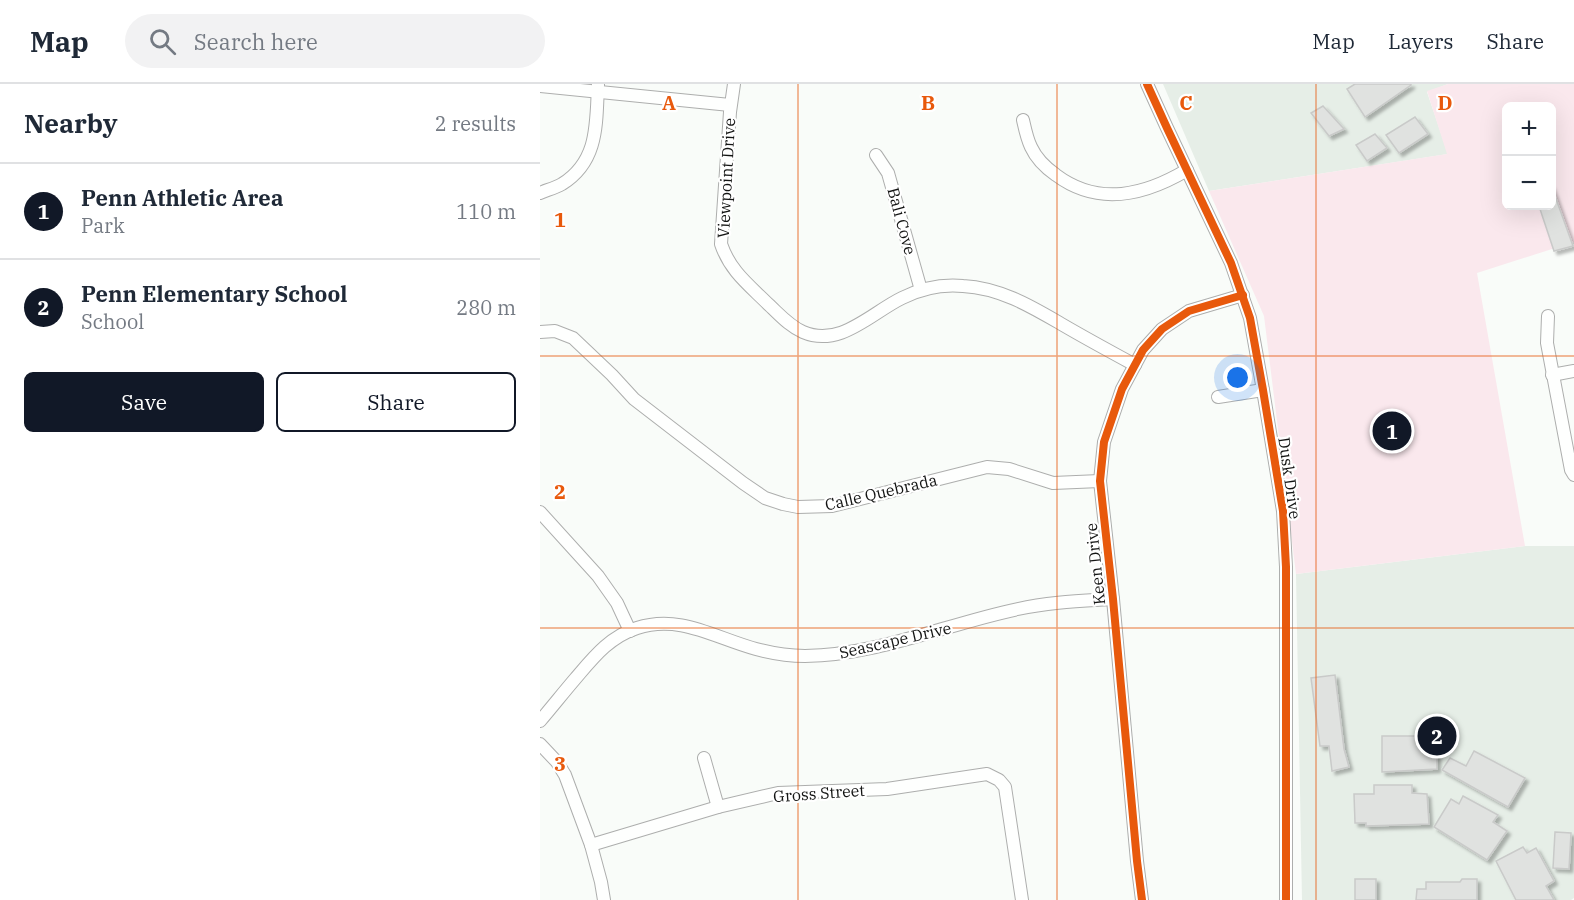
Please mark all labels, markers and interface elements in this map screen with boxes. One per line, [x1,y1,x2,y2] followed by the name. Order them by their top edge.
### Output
[125,14,545,68] search box
[30,23,89,60] text: Map
[146,25,179,58] icon: search
[194,27,318,56] text: Search here
[1312,27,1355,55] text: Map
[1388,27,1454,55] text: Layers
[1487,27,1544,55] text: Share
[662,89,676,116] text: A
[921,89,935,116] text: B
[1179,89,1193,116] text: C
[1437,89,1453,116] text: D
[1502,102,1556,210] map controls
[1502,102,1556,156] button: +
[24,106,118,140] text: Nearby
[435,110,516,137] text: 2 results
[713,117,739,239] street label: Viewpoint Drive
[1502,156,1556,210] button: −
[81,183,283,212] text: Penn Athletic Area
[883,185,921,257] street label: Bali Cove
[38,198,50,225] text: 1
[456,198,516,225] text: 110 m
[554,206,566,233] text: 1
[81,212,125,239] text: Park
[81,279,347,308] text: Penn Elementary School
[38,294,50,321] text: 2
[456,294,516,321] text: 280 m
[81,308,144,335] text: School
[1223,363,1252,392] your location
[24,372,264,432] button: Save
[276,372,516,432] button: Share
[1372,408,1412,454] pin: 1
[1274,436,1306,520] street label: Dusk Drive
[823,469,939,515] street label: Calle Quebrada
[554,478,566,505] text: 2
[1081,522,1109,606] street label: Keen Drive
[837,617,953,663] street label: Seascape Drive
[1418,714,1456,758] pin: 2
[554,750,566,777] text: 3
[773,780,866,806] street label: Gross Street

